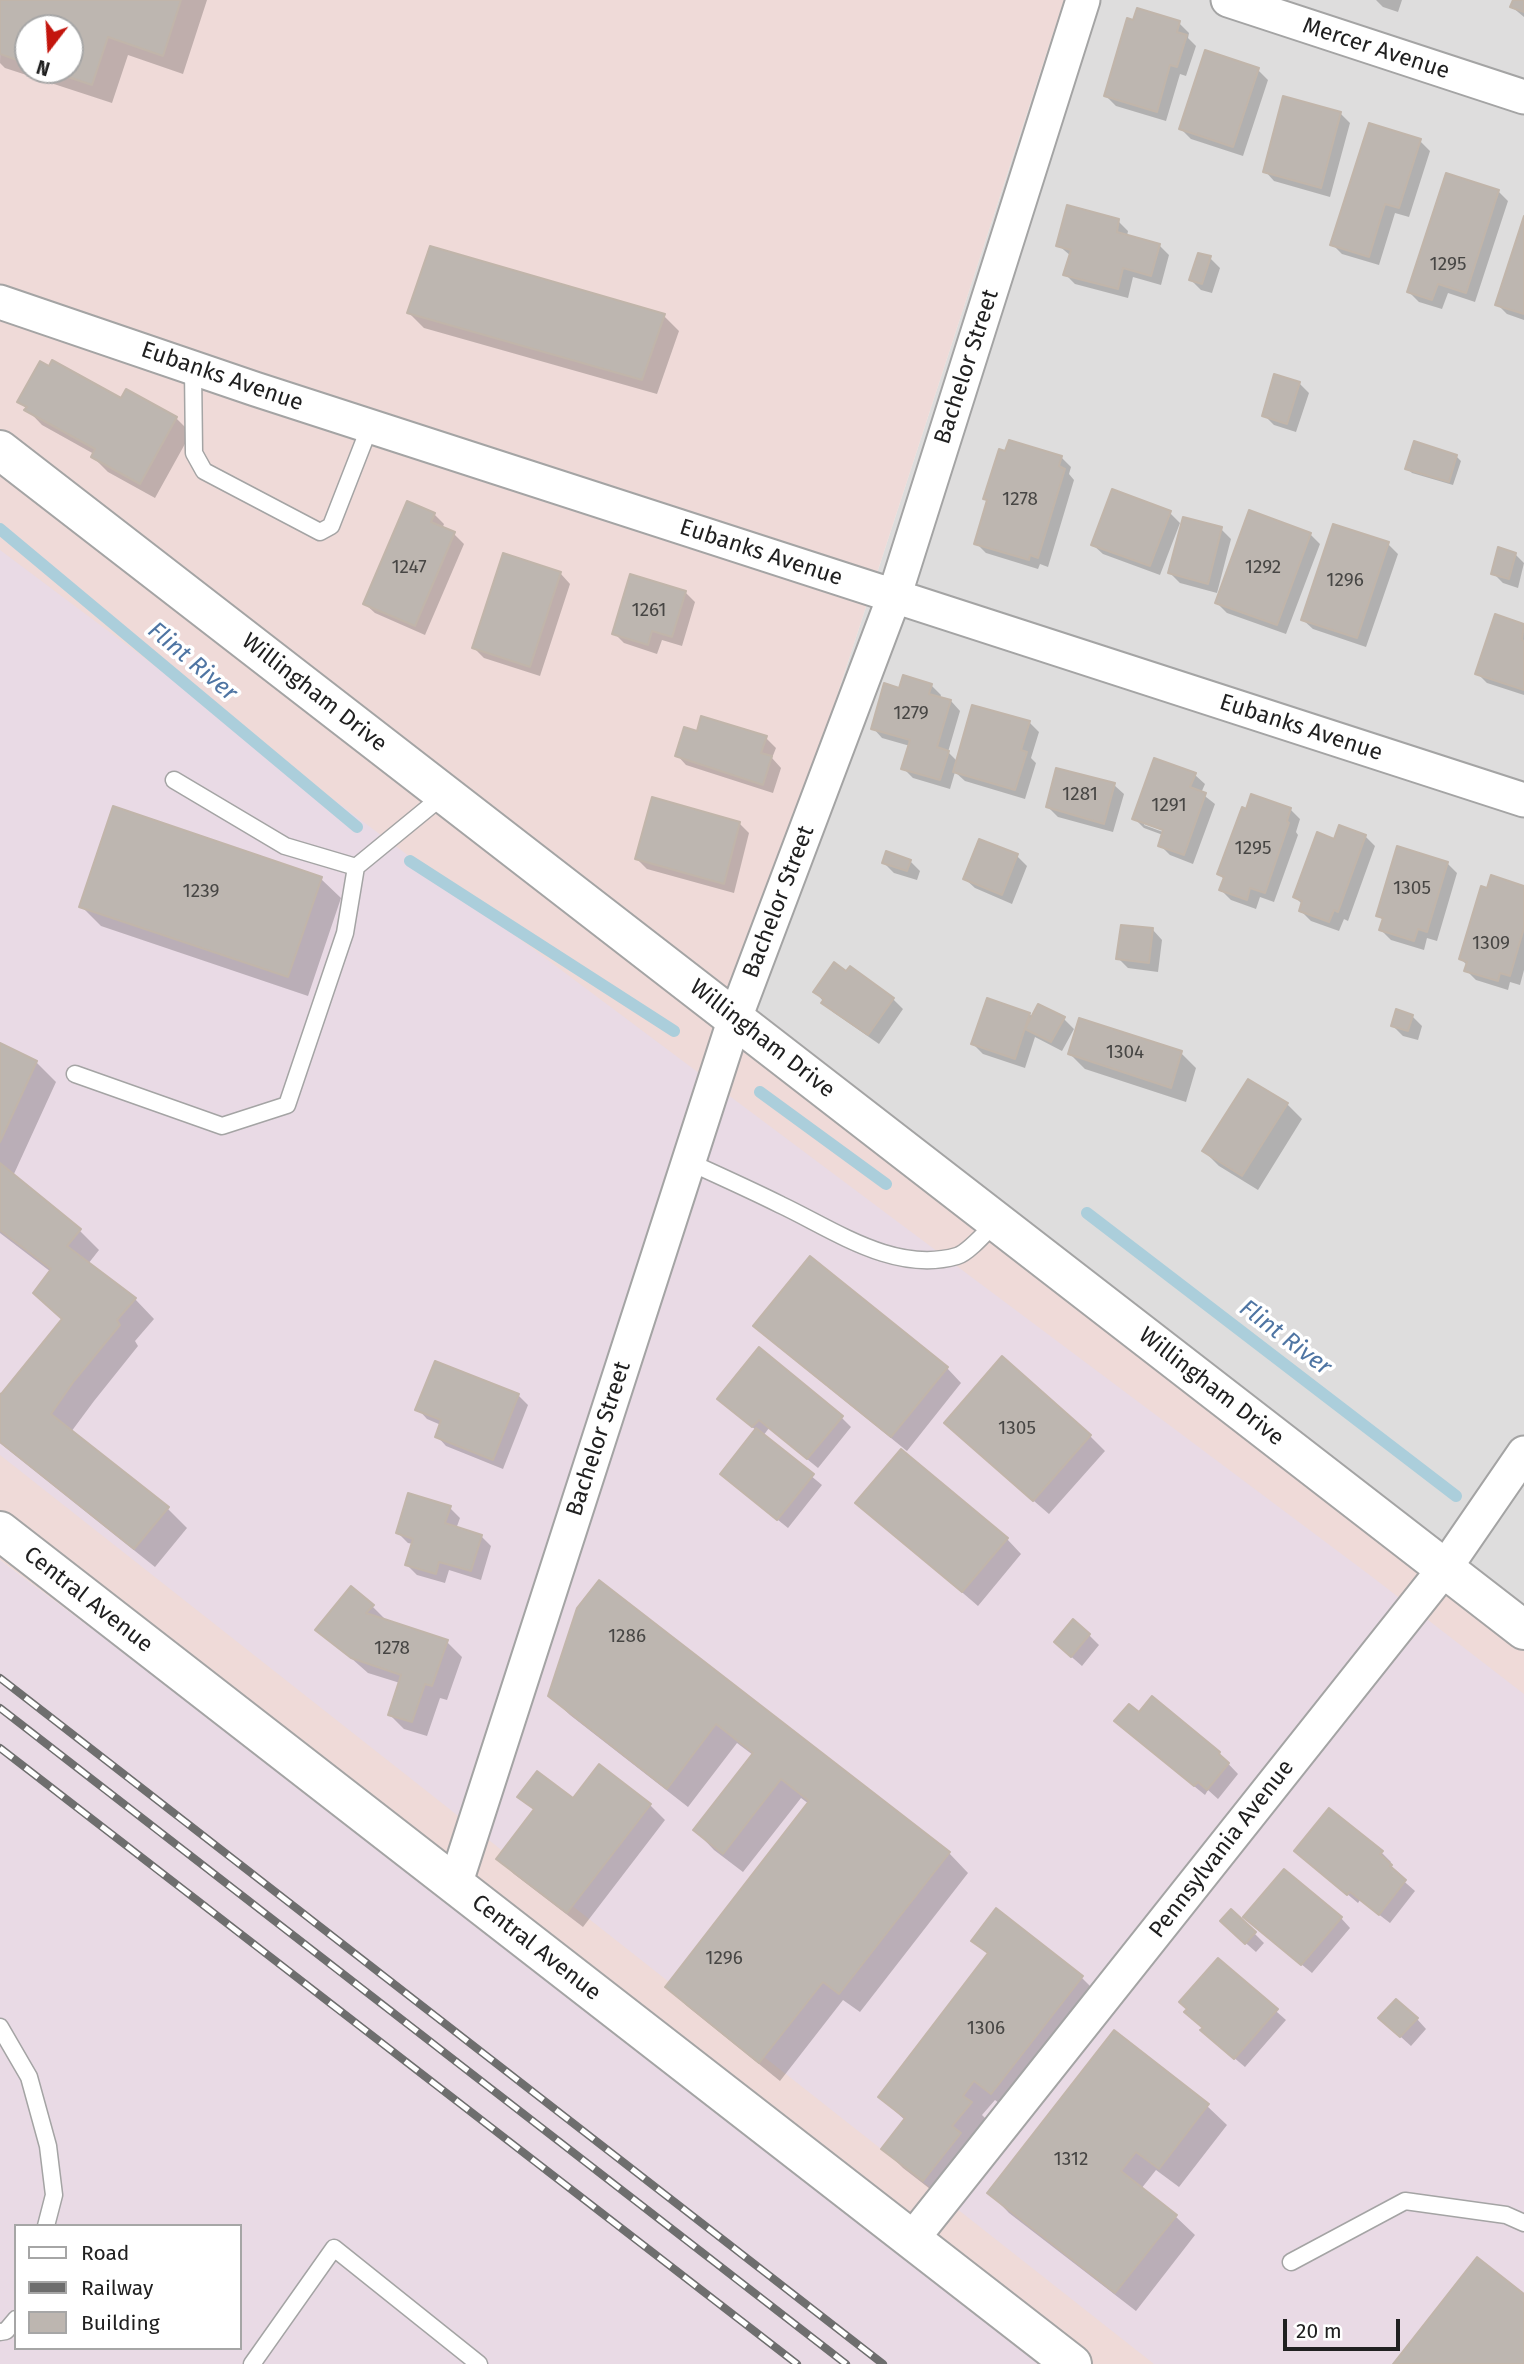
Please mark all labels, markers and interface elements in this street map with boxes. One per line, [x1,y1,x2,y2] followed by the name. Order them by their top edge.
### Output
[1299,12,1453,86] street label: Mercer Avenue
[14,14,84,84] north arrow
[34,55,53,80] text: N
[1430,254,1466,276] house number: 1295
[929,286,1005,448] street label: Bachelor Street
[137,336,307,418] street label: Eubanks Avenue
[1002,489,1038,511] house number: 1278
[676,514,846,592] street label: Eubanks Avenue
[391,557,427,579] house number: 1247
[1245,557,1281,579] house number: 1292
[1326,570,1364,592] house number: 1296
[631,600,667,622] house number: 1261
[141,616,243,708] water label: Flint River
[236,628,392,758] street label: Willingham Drive
[1216,689,1386,767] street label: Eubanks Avenue
[893,703,929,725] house number: 1279
[1062,784,1098,806] house number: 1281
[1151,795,1187,817] house number: 1291
[737,822,821,982] street label: Bachelor Street
[1235,838,1271,860] house number: 1295
[1393,878,1431,900] house number: 1305
[183,881,219,903] house number: 1239
[1472,933,1510,955] house number: 1309
[684,974,840,1104] street label: Willingham Drive
[1106,1042,1144,1064] house number: 1304
[1233,1294,1337,1382] water label: Flint River
[1133,1322,1289,1452] street label: Willingham Drive
[561,1358,637,1520] street label: Bachelor Street
[998,1418,1036,1440] house number: 1305
[18,1541,158,1659] street label: Central Avenue
[608,1626,646,1648] house number: 1286
[374,1638,410,1660] house number: 1278
[1144,1754,1300,1944] street label: Pennsylvania Avenue
[466,1889,606,2007] street label: Central Avenue
[705,1948,743,1970] house number: 1296
[967,2018,1005,2040] house number: 1306
[1054,2149,1088,2171] house number: 1312
[14,2224,242,2350] legend
[81,2240,129,2266] text: Road
[81,2275,153,2301] text: Railway
[1286,2304,1403,2348] scale bar
[81,2310,160,2336] text: Building
[1296,2318,1342,2344] text: 20 m

